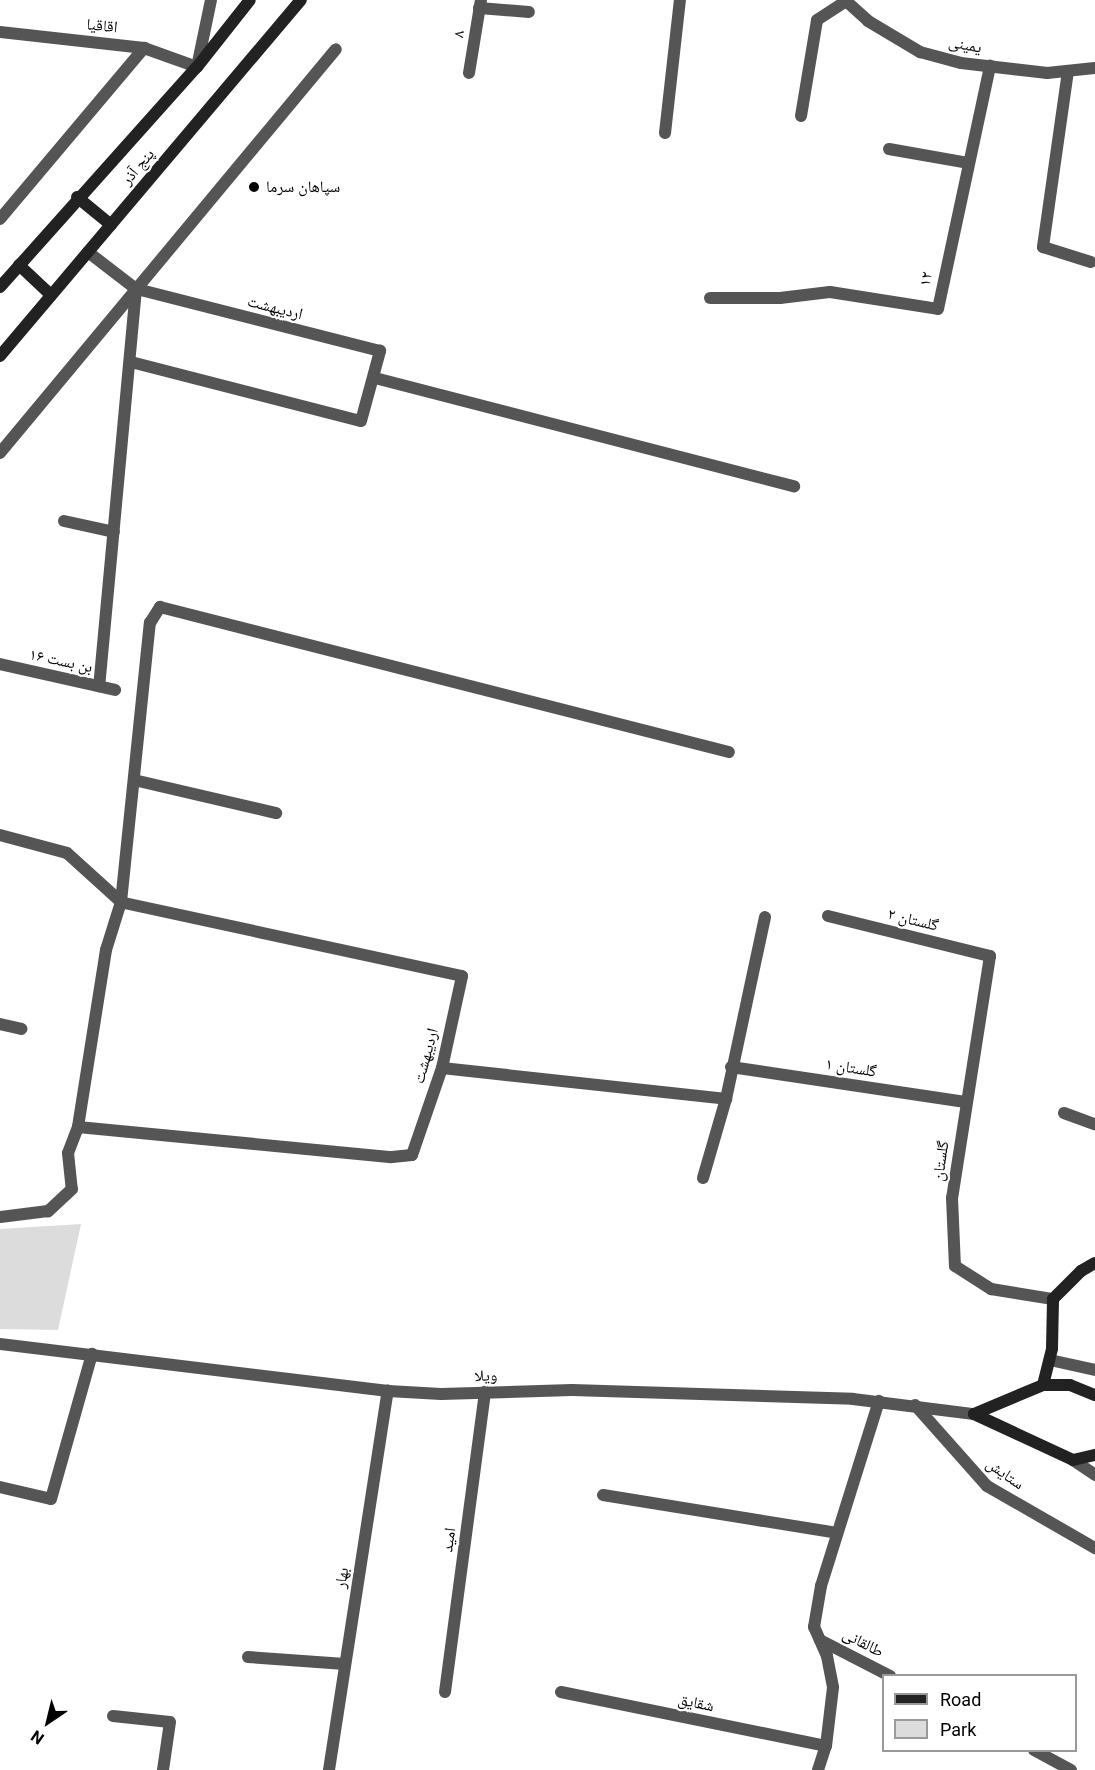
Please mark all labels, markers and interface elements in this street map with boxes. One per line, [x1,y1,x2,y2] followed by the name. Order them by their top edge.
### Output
[86,15,118,37] street label: اقاقیا
[449,29,469,39] street label: ۸
[947,32,983,58] street label: یمینی
[117,145,159,189] street label: پنج آذر
[266,177,340,197] place label: سپاهان سرما
[247,180,261,194] marker: سپاهان سرما
[915,270,937,288] street label: ۱۲
[245,292,305,324] street label: اردیبهشت
[28,645,94,677] street label: بن بست ۱۶
[886,904,940,936] street label: گلستان ۲
[409,1026,443,1086] street label: اردیبهشت
[824,1054,878,1082] street label: گلستان ۱
[929,1140,953,1182] street label: گلستان
[474,1366,498,1386] street label: ویلا
[982,1454,1028,1494] street label: ستایش
[438,1527,460,1553] street label: امید
[331,1566,353,1590] street label: بهار
[839,1625,887,1661] street label: طالقانی
[882,1674,1077,1752] legend
[940,1689,981,1710] text: Road
[676,1690,716,1716] street label: شقایق
[18,1692,78,1752] north arrow
[940,1719,976,1740] text: Park
[27,1726,47,1748] text: N

